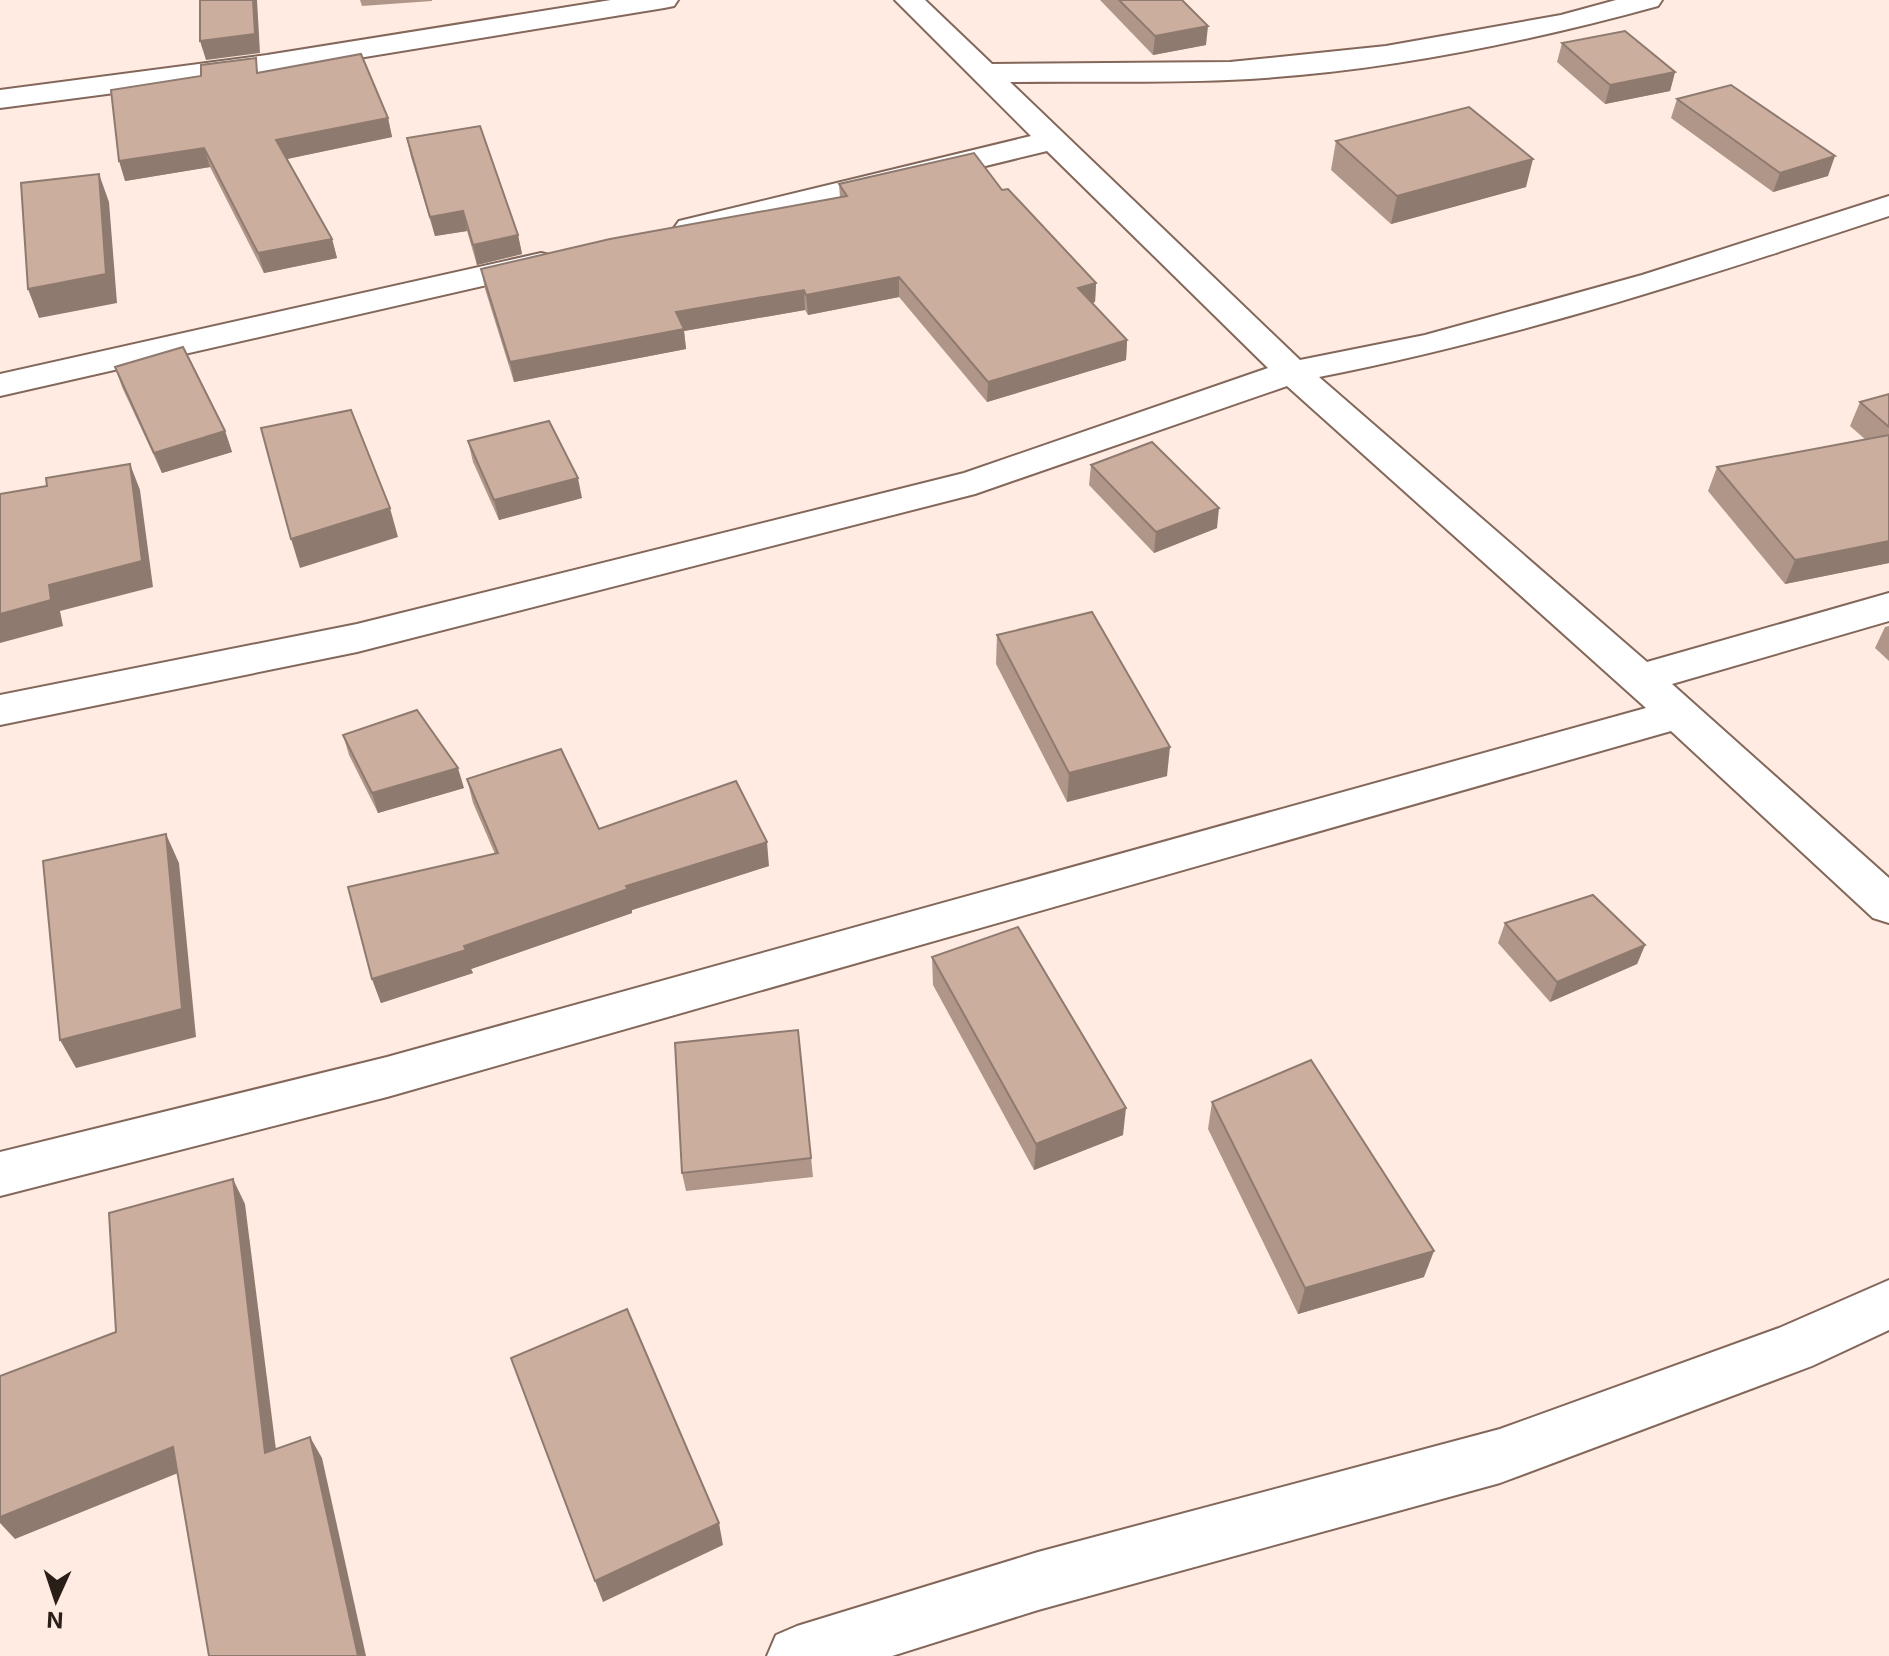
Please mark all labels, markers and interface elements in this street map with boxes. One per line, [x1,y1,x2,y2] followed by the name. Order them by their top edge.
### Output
[16,1560,96,1640] north arrow
[46,1607,64,1633] text: N

